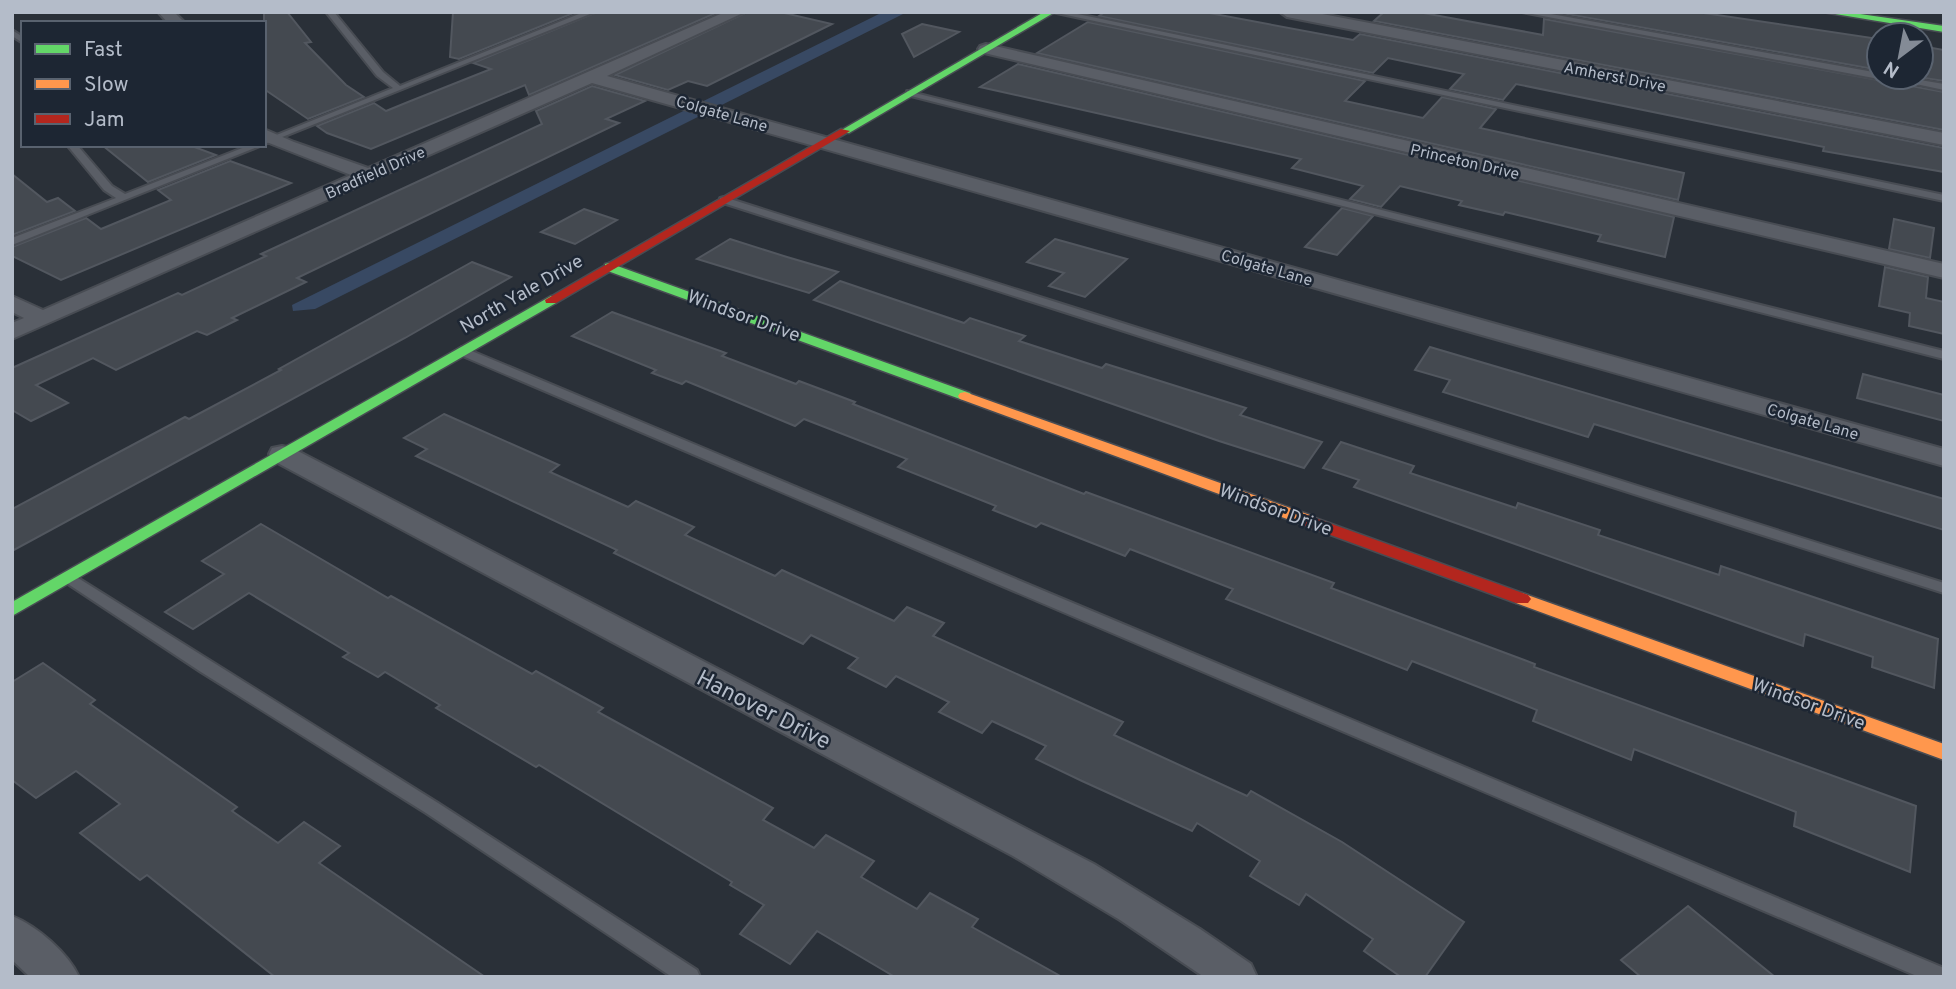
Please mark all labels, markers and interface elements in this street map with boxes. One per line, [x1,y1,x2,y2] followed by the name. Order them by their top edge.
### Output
[21,21,266,147] legend
[1865,21,1935,91] north arrow
[84,37,123,64] text: Fast
[1880,55,1904,83] text: N
[1562,58,1667,98] street label: Amherst Drive
[84,72,129,99] text: Slow
[673,92,770,138] street label: Colgate Lane
[84,107,125,134] text: Jam
[1408,141,1521,185] street label: Princeton Drive
[323,143,429,205] street label: Bradfield Drive
[1218,246,1315,292] street label: Colgate Lane
[456,250,588,340] street label: North Yale Drive
[684,285,803,348] street label: Windsor Drive
[1764,400,1861,446] street label: Colgate Lane
[1216,479,1335,542] street label: Windsor Drive
[691,665,835,758] street label: Hanover Drive
[1749,673,1868,736] street label: Windsor Drive

